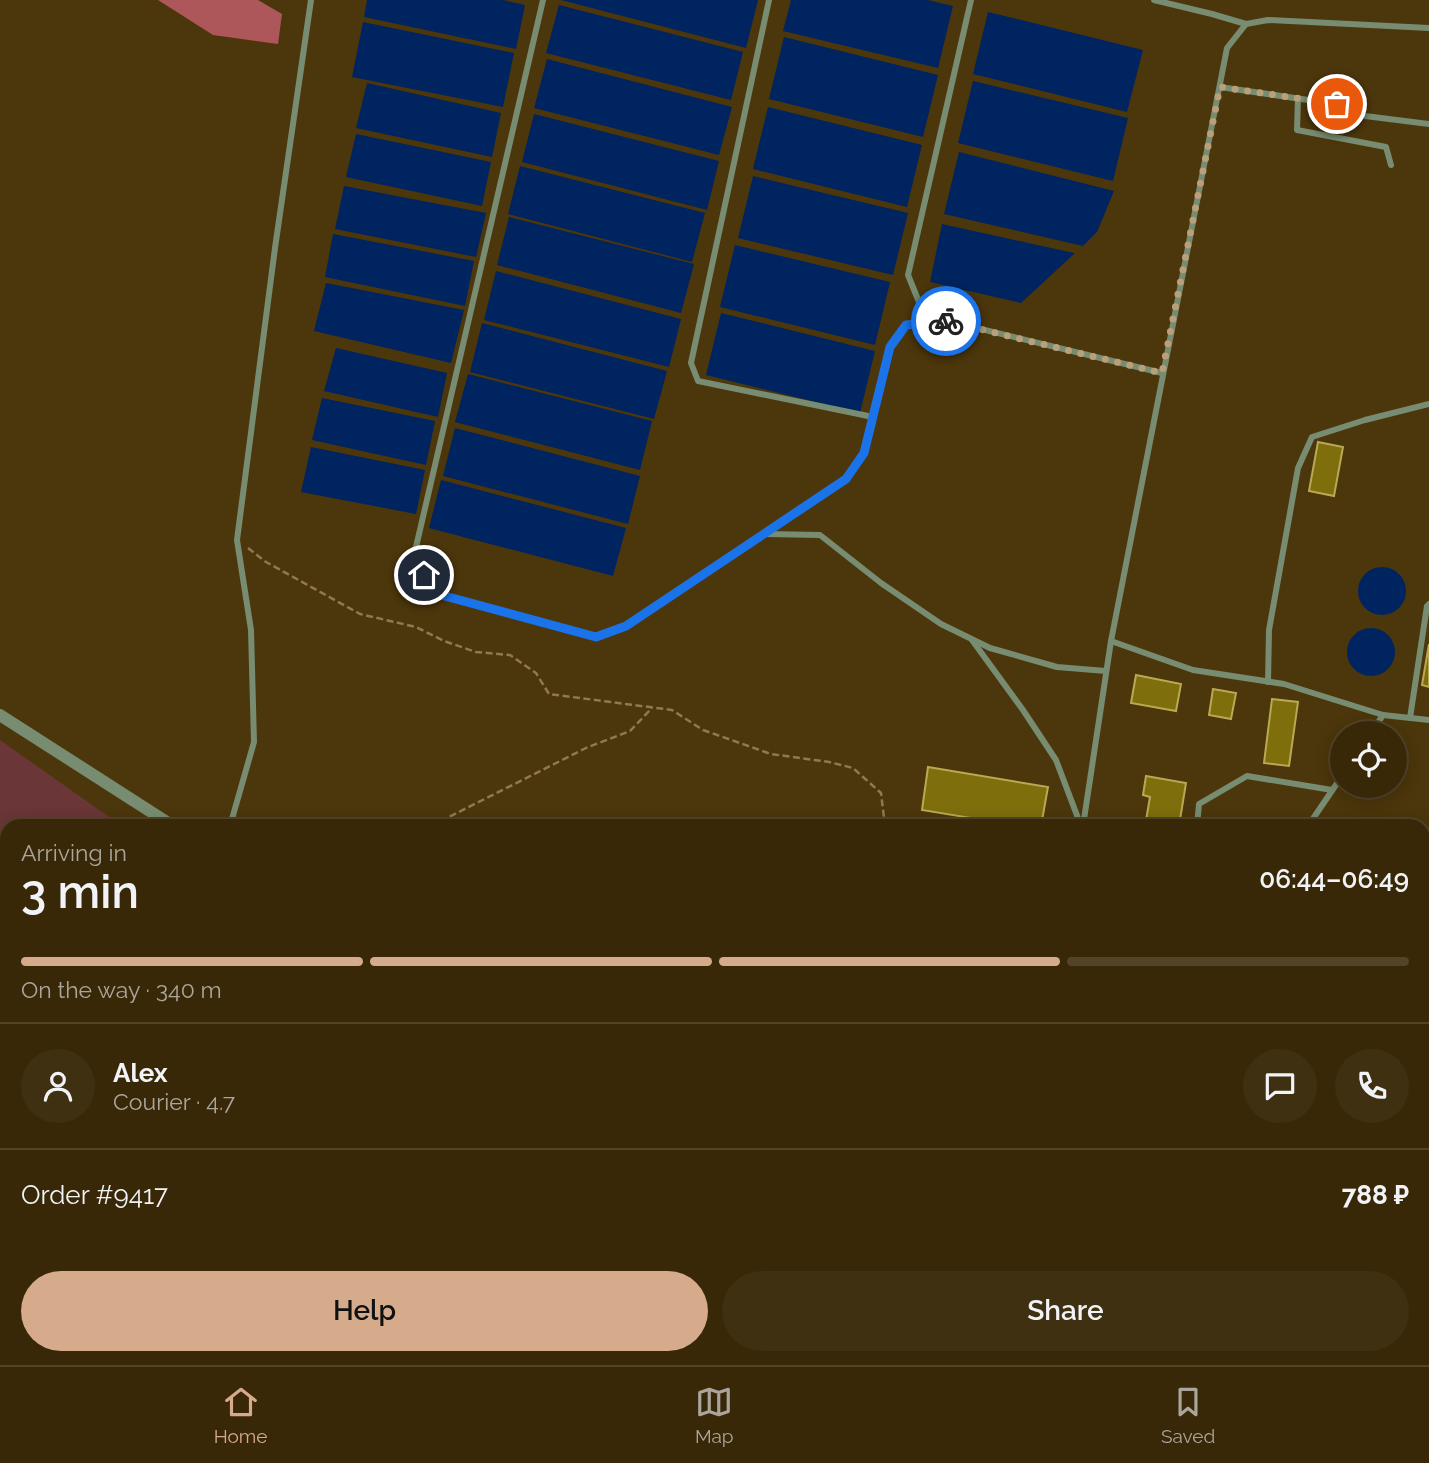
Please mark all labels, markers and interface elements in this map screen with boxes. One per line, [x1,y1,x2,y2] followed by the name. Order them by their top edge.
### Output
[1307,74,1367,134] pin
[1318,85,1356,123] icon: bag
[911,286,981,356] courier
[927,302,965,340] icon: bike
[394,545,454,605] pin
[405,556,443,594] icon: home
[1330,721,1407,798] map controls
[1330,721,1407,798] button: locate
[21,839,127,866] text: Arriving in
[1259,864,1409,894] text: 06:44–06:49
[21,865,139,919] text: 3 min
[21,976,222,1003] text: On the way · 340 m
[21,1049,95,1123] button: person
[1243,1049,1317,1123] button: chat
[1335,1049,1409,1123] button: phone
[113,1058,168,1088] text: Alex
[113,1088,235,1115] text: Courier · 4.7
[21,1180,168,1210] text: Order #9417
[1342,1180,1409,1210] text: 788 ₽
[21,1271,708,1351] button: Help
[722,1271,1409,1351] button: Share
[214,1383,267,1447] tab: Home
[695,1383,734,1447] tab: Map
[1161,1383,1215,1447] tab: Saved

